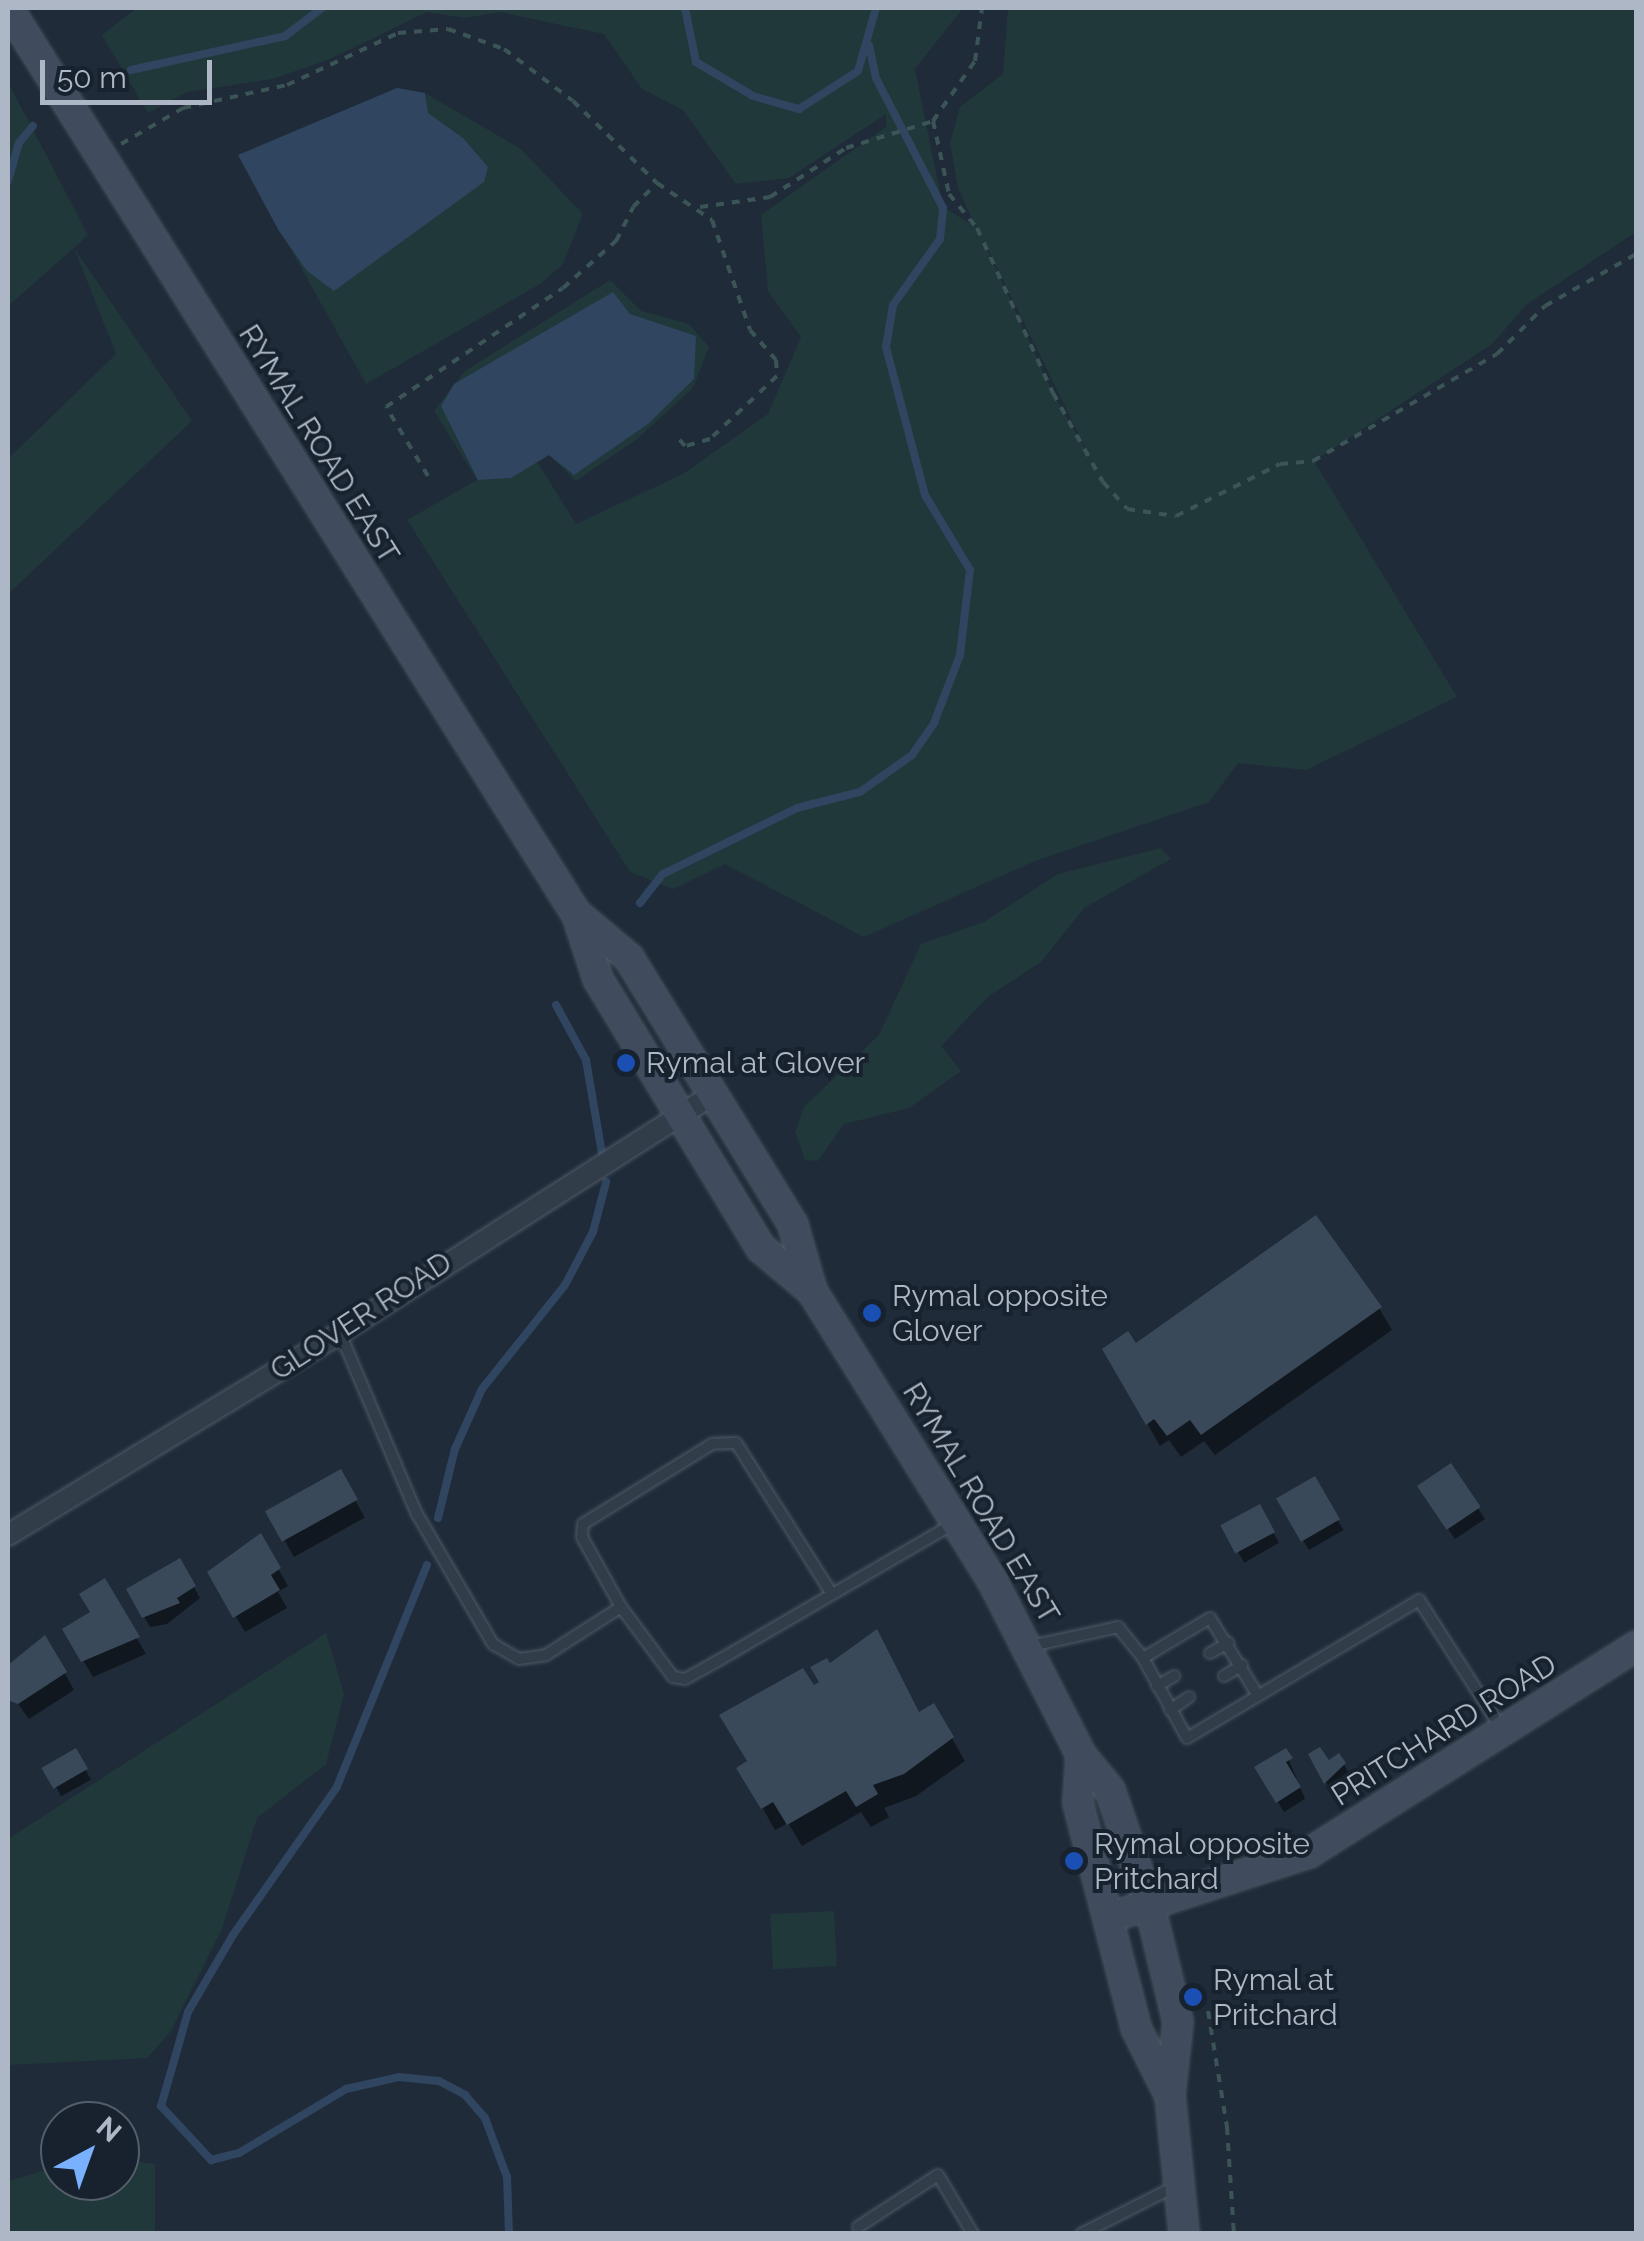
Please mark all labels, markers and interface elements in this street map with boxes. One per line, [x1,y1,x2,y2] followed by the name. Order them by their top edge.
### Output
[45,40,218,102] scale bar
[57,60,127,95] text: 50 m
[231,318,407,570] street label: RYMAL ROAD EAST
[646,1045,866,1081] place label: Rymal at Glover
[615,1052,637,1074] marker: Rymal at Glover
[264,1244,458,1388] street label: GLOVER ROAD
[892,1278,1109,1348] place label: Rymal opposite Glover
[861,1302,883,1324] marker: Rymal opposite Glover
[895,1376,1067,1630] street label: RYMAL ROAD EAST
[1325,1646,1563,1814] street label: PRITCHARD ROAD
[1094,1826,1311,1896] place label: Rymal opposite Pritchard
[1063,1850,1085,1872] marker: Rymal opposite Pritchard
[1213,1962,1338,2032] place label: Rymal at Pritchard
[1182,1986,1204,2008] marker: Rymal at Pritchard
[40,2101,140,2201] north arrow
[90,2110,128,2149] text: N

